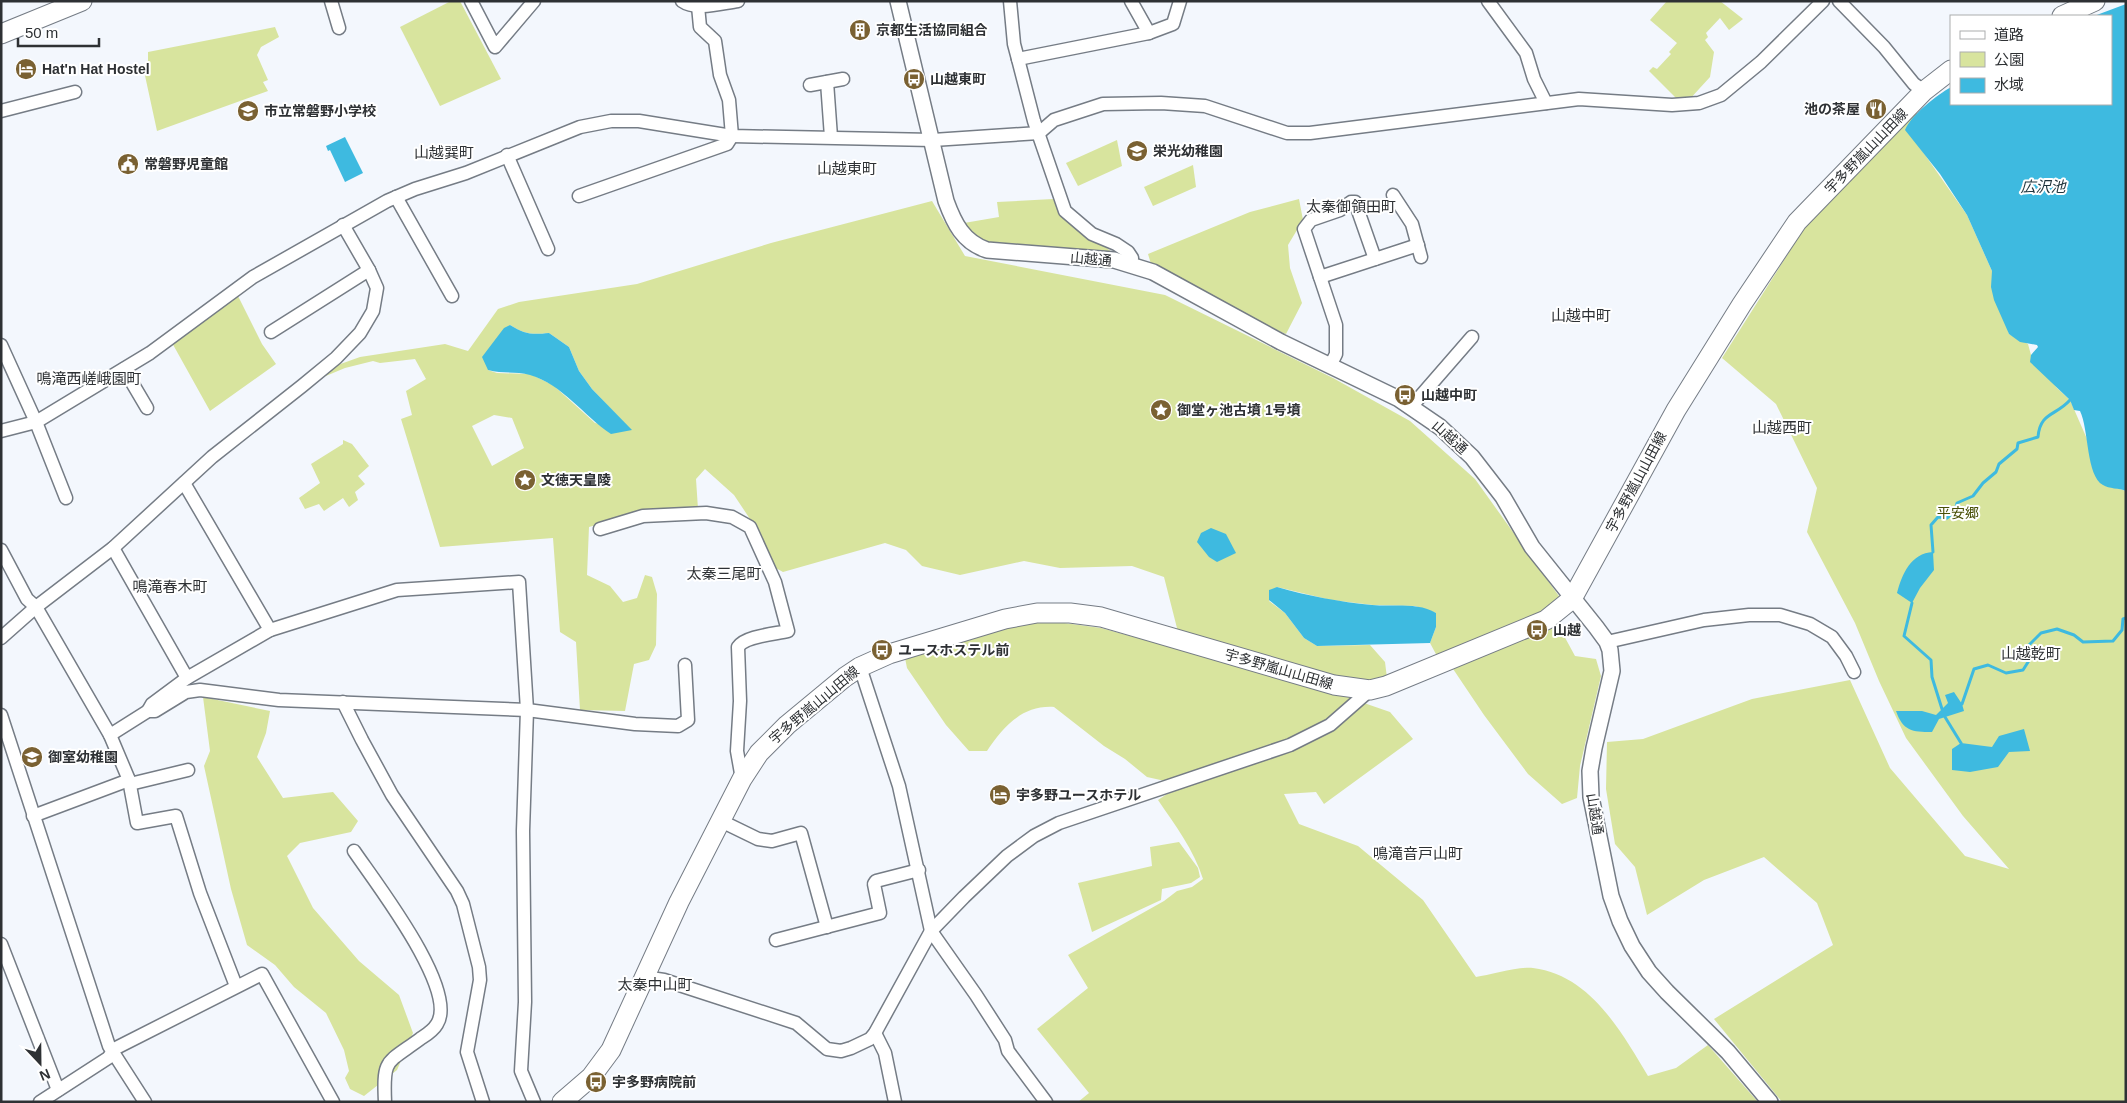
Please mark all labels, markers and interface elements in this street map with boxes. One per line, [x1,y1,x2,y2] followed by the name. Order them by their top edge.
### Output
[18,15,99,47] scale bar
[1950,15,2112,105] legend
[848,18,872,42] building icon: 京都生活協同組合
[876,22,988,38] place label: 京都生活協同組合
[25,24,58,41] text: 50 m
[1994,26,2024,43] text: 道路
[1994,51,2024,68] text: 公園
[14,57,38,81] hotel icon: Hat'n Hat Hostel
[42,61,150,77] place label: Hat'n Hat Hostel
[902,67,926,91] bus stop icon: 山越東町
[930,71,986,87] place label: 山越東町
[1994,76,2024,93] text: 水域
[1864,97,1888,121] restaurant icon: 池の茶屋
[236,99,260,123] school or university icon: 市立常磐野小学校
[1804,101,1860,117] place label: 池の茶屋
[264,103,376,119] place label: 市立常磐野小学校
[1821,105,1911,197] street label: 宇多野嵐山山田線
[1125,139,1149,163] school or university icon: 栄光幼稚園
[1153,143,1223,159] place label: 栄光幼稚園
[414,144,474,161] district label: 山越巽町
[116,152,140,176] public building icon: 常磐野児童館
[144,156,228,172] place label: 常磐野児童館
[817,160,877,177] district label: 山越東町
[2020,178,2067,195] water label: 広沢池
[1306,198,1396,215] district label: 太秦御領田町
[1069,249,1113,269] street label: 山越通
[1551,307,1611,324] district label: 山越中町
[36,370,142,387] district label: 鳴滝西嵯峨園町
[1393,383,1417,407] bus stop icon: 山越中町
[1421,387,1477,403] place label: 山越中町
[1149,398,1173,422] place icon: 御堂ヶ池古墳 1号墳
[1177,402,1301,418] place label: 御堂ヶ池古墳 1号墳
[1429,417,1471,457] street label: 山越通
[1752,419,1812,436] district label: 山越西町
[1603,429,1669,535] street label: 宇多野嵐山山田線
[513,468,537,492] place icon: 文徳天皇陵
[541,472,611,488] place label: 文徳天皇陵
[1937,505,1979,521] park label: 平安郷
[686,565,762,582] district label: 太秦三尾町
[132,578,208,595] district label: 鳴滝春木町
[1525,618,1549,642] bus stop icon: 山越
[1553,622,1581,638] place label: 山越
[870,638,894,662] bus stop icon: ユースホステル前
[898,642,1009,658] place label: ユースホステル前
[2001,645,2061,662] district label: 山越乾町
[1223,646,1335,692] street label: 宇多野嵐山山田線
[766,663,862,747] street label: 宇多野嵐山山田線
[20,745,44,769] school or university icon: 御室幼稚園
[48,749,118,765] place label: 御室幼稚園
[988,783,1012,807] hotel icon: 宇多野ユースホテル
[1016,787,1141,803] place label: 宇多野ユースホテル
[1584,792,1606,836] street label: 山越通
[1373,845,1463,862] district label: 鳴滝音戸山町
[617,976,693,993] district label: 太秦中山町
[15,1038,65,1088] north arrow
[37,1066,53,1084] text: N
[584,1070,608,1094] bus stop icon: 宇多野病院前
[612,1074,696,1090] place label: 宇多野病院前

